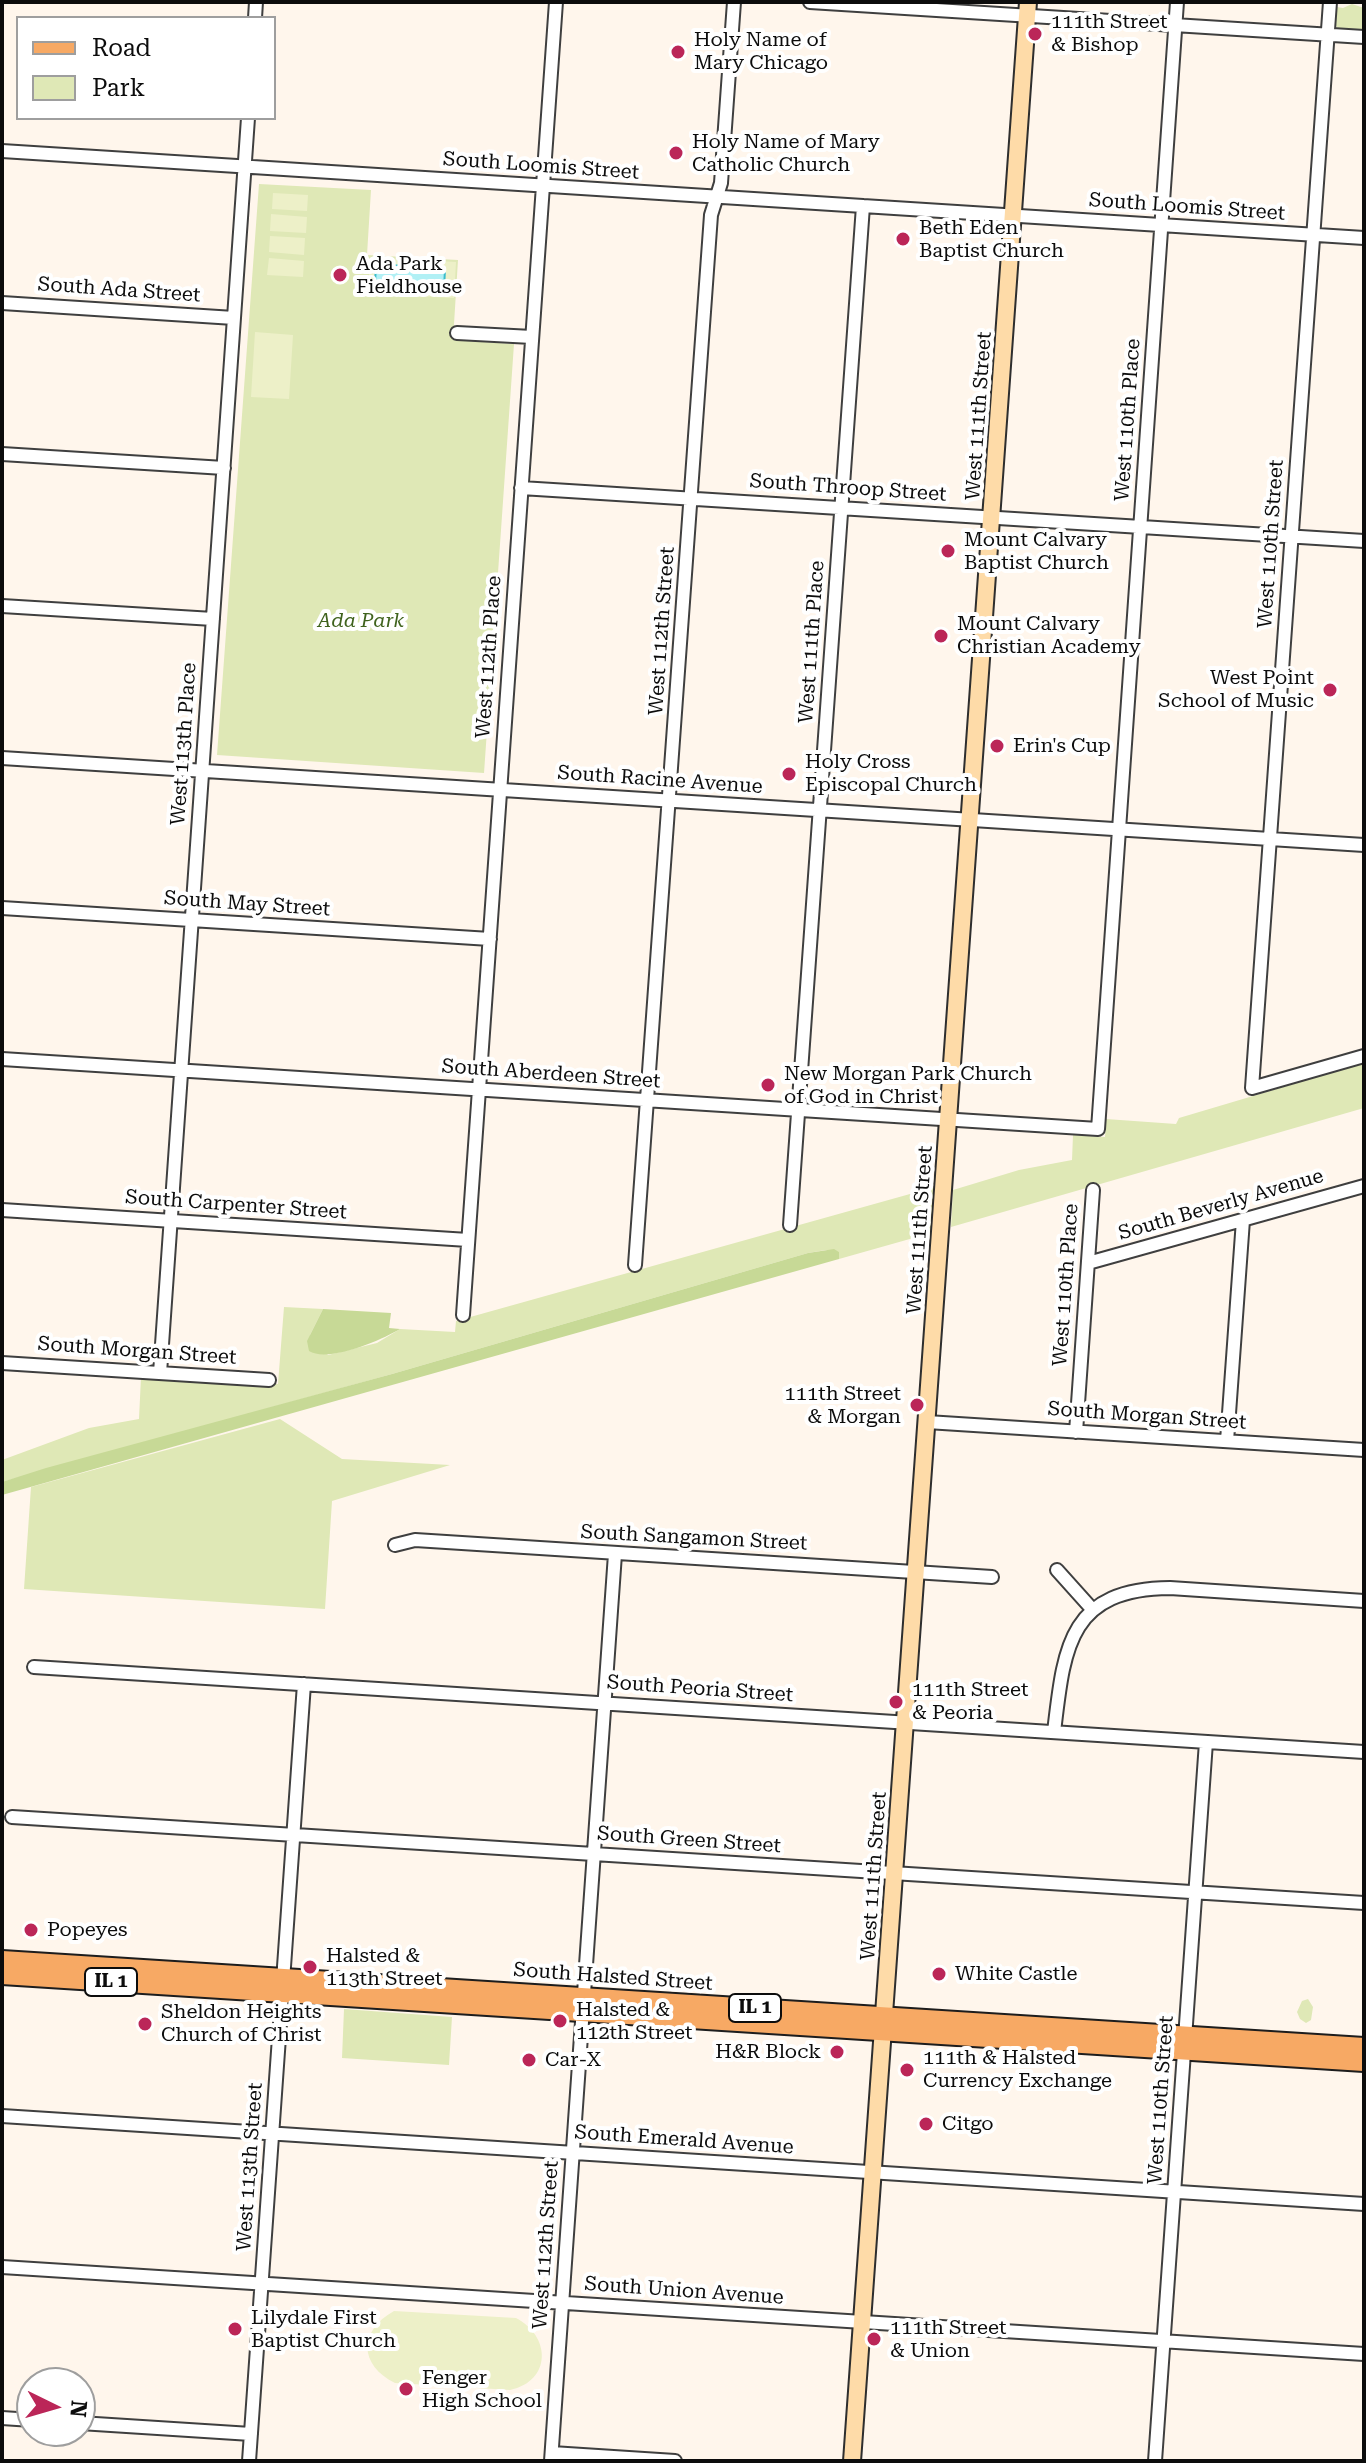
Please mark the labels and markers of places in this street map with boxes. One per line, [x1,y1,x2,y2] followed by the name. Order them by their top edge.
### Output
[1051,10,1167,57] place label: 111th Street & Bishop
[1026,25,1044,43] marker: 111th Street & Bishop
[694,28,828,75] place label: Holy Name of Mary Chicago
[669,43,687,61] marker: Holy Name of Mary Chicago
[692,130,880,177] place label: Holy Name of Mary Catholic Church
[667,144,685,162] marker: Holy Name of Mary Catholic Church
[919,216,1064,263] place label: Beth Eden Baptist Church
[894,230,912,248] marker: Beth Eden Baptist Church
[356,252,462,299] place label: Ada Park Fieldhouse
[331,266,349,284] marker: Ada Park Fieldhouse
[964,528,1109,575] place label: Mount Calvary Baptist Church
[939,542,957,560] marker: Mount Calvary Baptist Church
[957,612,1141,659] place label: Mount Calvary Christian Academy
[932,627,950,645] marker: Mount Calvary Christian Academy
[1158,666,1314,713] place label: West Point School of Music
[1321,681,1339,699] marker: West Point School of Music
[1013,734,1111,758] place label: Erin's Cup
[988,737,1006,755] marker: Erin's Cup
[805,750,977,797] place label: Holy Cross Episcopal Church
[780,765,798,783] marker: Holy Cross Episcopal Church
[784,1062,1032,1109] place label: New Morgan Park Church of God in Christ
[759,1076,777,1094] marker: New Morgan Park Church of God in Christ
[785,1382,901,1429] place label: 111th Street & Morgan
[908,1396,926,1414] marker: 111th Street & Morgan
[912,1678,1028,1725] place label: 111th Street & Peoria
[887,1693,905,1711] marker: 111th Street & Peoria
[47,1918,127,1942] place label: Popeyes
[22,1921,40,1939] marker: Popeyes
[326,1944,442,1991] place label: Halsted & 113th Street
[301,1958,319,1976] marker: Halsted & 113th Street
[955,1962,1077,1986] place label: White Castle
[930,1965,948,1983] marker: White Castle
[576,1998,692,2045] place label: Halsted & 112th Street
[161,2000,321,2047] place label: Sheldon Heights Church of Christ
[551,2012,569,2030] marker: Halsted & 112th Street
[136,2015,154,2033] marker: Sheldon Heights Church of Christ
[715,2040,821,2064] place label: H&R Block
[828,2043,846,2061] marker: H&R Block
[923,2046,1112,2093] place label: 111th & Halsted Currency Exchange
[545,2048,601,2072] place label: Car-X
[520,2051,538,2069] marker: Car-X
[898,2061,916,2079] marker: 111th & Halsted Currency Exchange
[942,2112,993,2136] place label: Citgo
[917,2115,935,2133] marker: Citgo
[251,2306,396,2353] place label: Lilydale First Baptist Church
[890,2316,1006,2363] place label: 111th Street & Union
[226,2320,244,2338] marker: Lilydale First Baptist Church
[865,2330,883,2348] marker: 111th Street & Union
[422,2366,542,2413] place label: Fenger High School
[397,2380,415,2398] marker: Fenger High School

